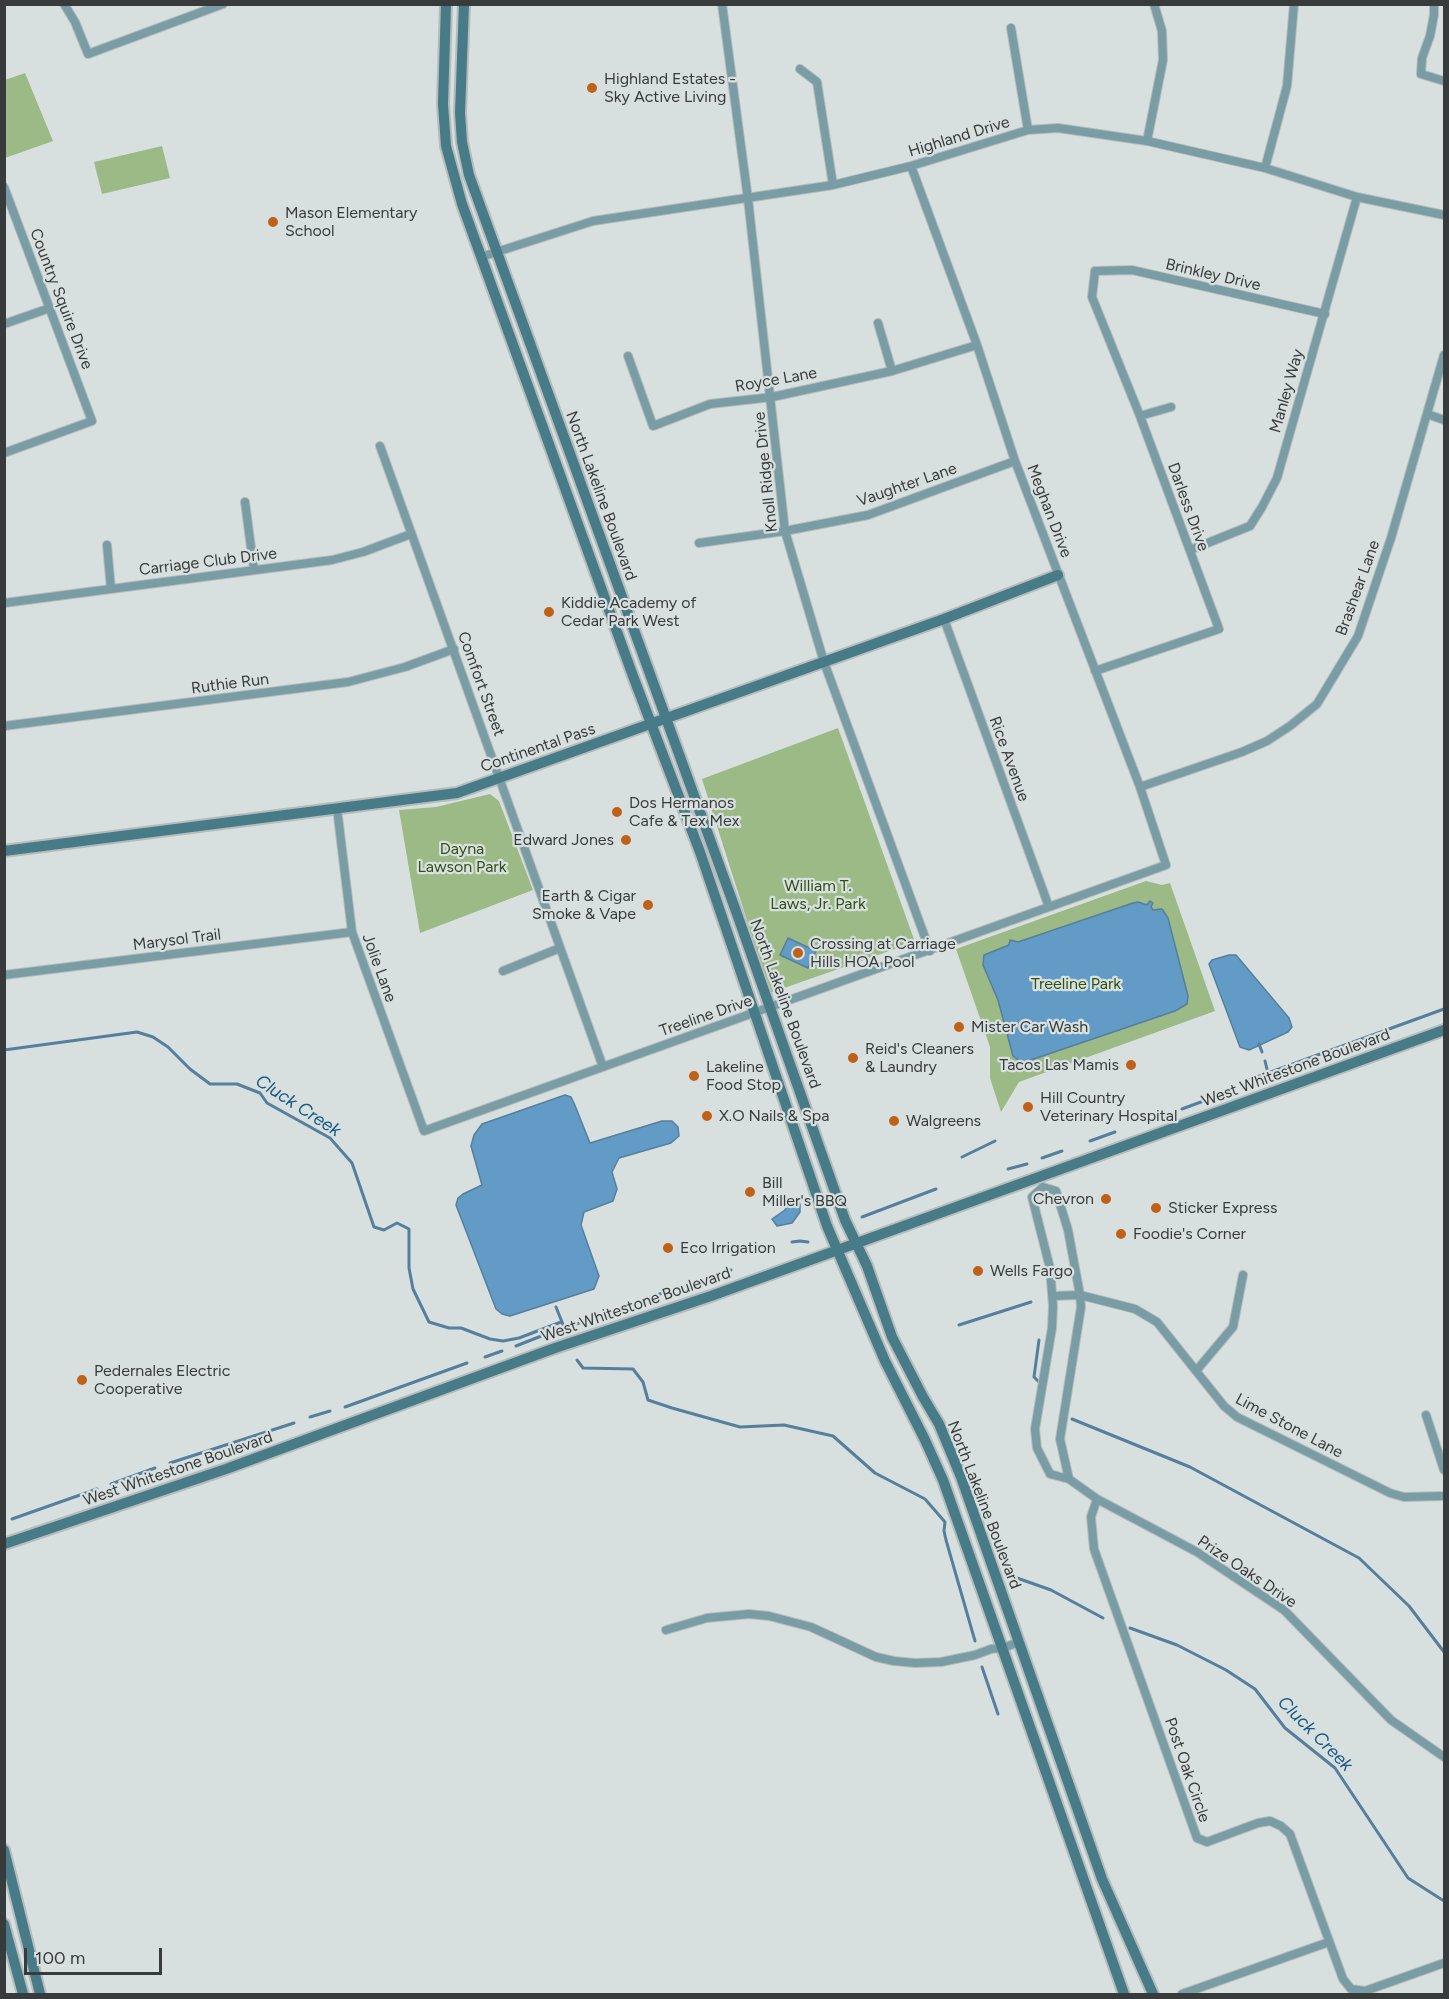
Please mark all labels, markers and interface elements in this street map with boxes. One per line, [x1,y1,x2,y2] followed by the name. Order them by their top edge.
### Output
[604,69,736,107] place label: Highland Estates - Sky Active Living
[585,81,599,95] marker: Highland Estates - Sky Active Living
[906,112,1012,162] street label: Highland Drive
[285,203,417,241] place label: Mason Elementary School
[266,215,280,229] marker: Mason Elementary School
[25,226,97,372] street label: Country Squire Drive
[1164,255,1262,295] street label: Brinkley Drive
[1266,347,1308,435] street label: Manley Way
[734,363,818,397] street label: Royce Lane
[561,409,641,583] street label: North Lakeline Boulevard
[750,411,782,533] street label: Knoll Ridge Drive
[855,459,959,511] street label: Vaughter Lane
[1163,460,1213,554] street label: Darless Drive
[1022,462,1076,560] street label: Meghan Drive
[1332,538,1384,638] street label: Brashear Lane
[138,544,278,580] street label: Carriage Club Drive
[561,593,696,631] place label: Kiddie Academy of Cedar Park West
[542,605,556,619] marker: Kiddie Academy of Cedar Park West
[453,629,509,739] street label: Comfort Street
[190,670,270,698] street label: Ruthie Run
[985,714,1033,804] street label: Rice Avenue
[478,719,598,777] street label: Continental Pass
[629,793,739,831] place label: Dos Hermanos Cafe & Tex Mex
[610,805,624,819] marker: Dos Hermanos Cafe & Tex Mex
[513,830,614,850] place label: Edward Jones
[619,833,633,847] marker: Edward Jones
[418,839,506,877] park label: Dayna Lawson Park
[770,876,866,914] park label: William T. Laws, Jr. Park
[532,886,636,924] place label: Earth & Cigar Smoke & Vape
[641,898,655,912] marker: Earth & Cigar Smoke & Vape
[745,917,825,1091] street label: North Lakeline Boulevard
[132,925,222,955] street label: Marysol Trail
[358,931,400,1005] street label: Jolie Lane
[810,934,956,972] place label: Crossing at Carriage Hills HOA Pool
[791,946,805,960] marker: Crossing at Carriage Hills HOA Pool
[1031,974,1121,994] park label: Treeline Park
[657,991,755,1041] street label: Treeline Drive
[971,1017,1088,1037] place label: Mister Car Wash
[952,1020,966,1034] marker: Mister Car Wash
[1199,1025,1393,1111] street label: West Whitestone Boulevard
[865,1039,974,1077] place label: Reid's Cleaners & Laundry
[846,1051,860,1065] marker: Reid's Cleaners & Laundry
[999,1055,1119,1075] place label: Tacos Las Mamis
[706,1057,781,1095] place label: Lakeline Food Stop
[1124,1058,1138,1072] marker: Tacos Las Mamis
[687,1069,701,1083] marker: Lakeline Food Stop
[251,1070,345,1142] water label: Cluck Creek
[1040,1088,1178,1126] place label: Hill Country Veterinary Hospital
[1021,1100,1035,1114] marker: Hill Country Veterinary Hospital
[719,1106,829,1126] place label: X.O Nails & Spa
[700,1109,714,1123] marker: X.O Nails & Spa
[906,1111,981,1131] place label: Walgreens
[887,1114,901,1128] marker: Walgreens
[762,1173,847,1211] place label: Bill Miller's BBQ
[743,1185,757,1199] marker: Bill Miller's BBQ
[1033,1189,1094,1209] place label: Chevron
[1099,1192,1113,1206] marker: Chevron
[1168,1198,1278,1218] place label: Sticker Express
[1149,1201,1163,1215] marker: Sticker Express
[1133,1224,1246,1244] place label: Foodie's Corner
[1114,1227,1128,1241] marker: Foodie's Corner
[680,1238,776,1258] place label: Eco Irrigation
[661,1241,675,1255] marker: Eco Irrigation
[990,1261,1073,1281] place label: Wells Fargo
[539,1264,733,1346] street label: West Whitestone Boulevard
[971,1264,985,1278] marker: Wells Fargo
[94,1361,230,1399] place label: Pedernales Electric Cooperative
[75,1373,89,1387] marker: Pedernales Electric Cooperative
[1232,1390,1346,1462] street label: Lime Stone Lane
[943,1418,1025,1592] street label: North Lakeline Boulevard
[81,1428,275,1510] street label: West Whitestone Boulevard
[1194,1532,1300,1612] street label: Prize Oaks Drive
[1273,1692,1357,1776] water label: Cluck Creek
[1160,1715,1214,1825] street label: Post Oak Circle
[27,1936,165,1974] scale bar
[35,1947,85,1969] text: 100 m

